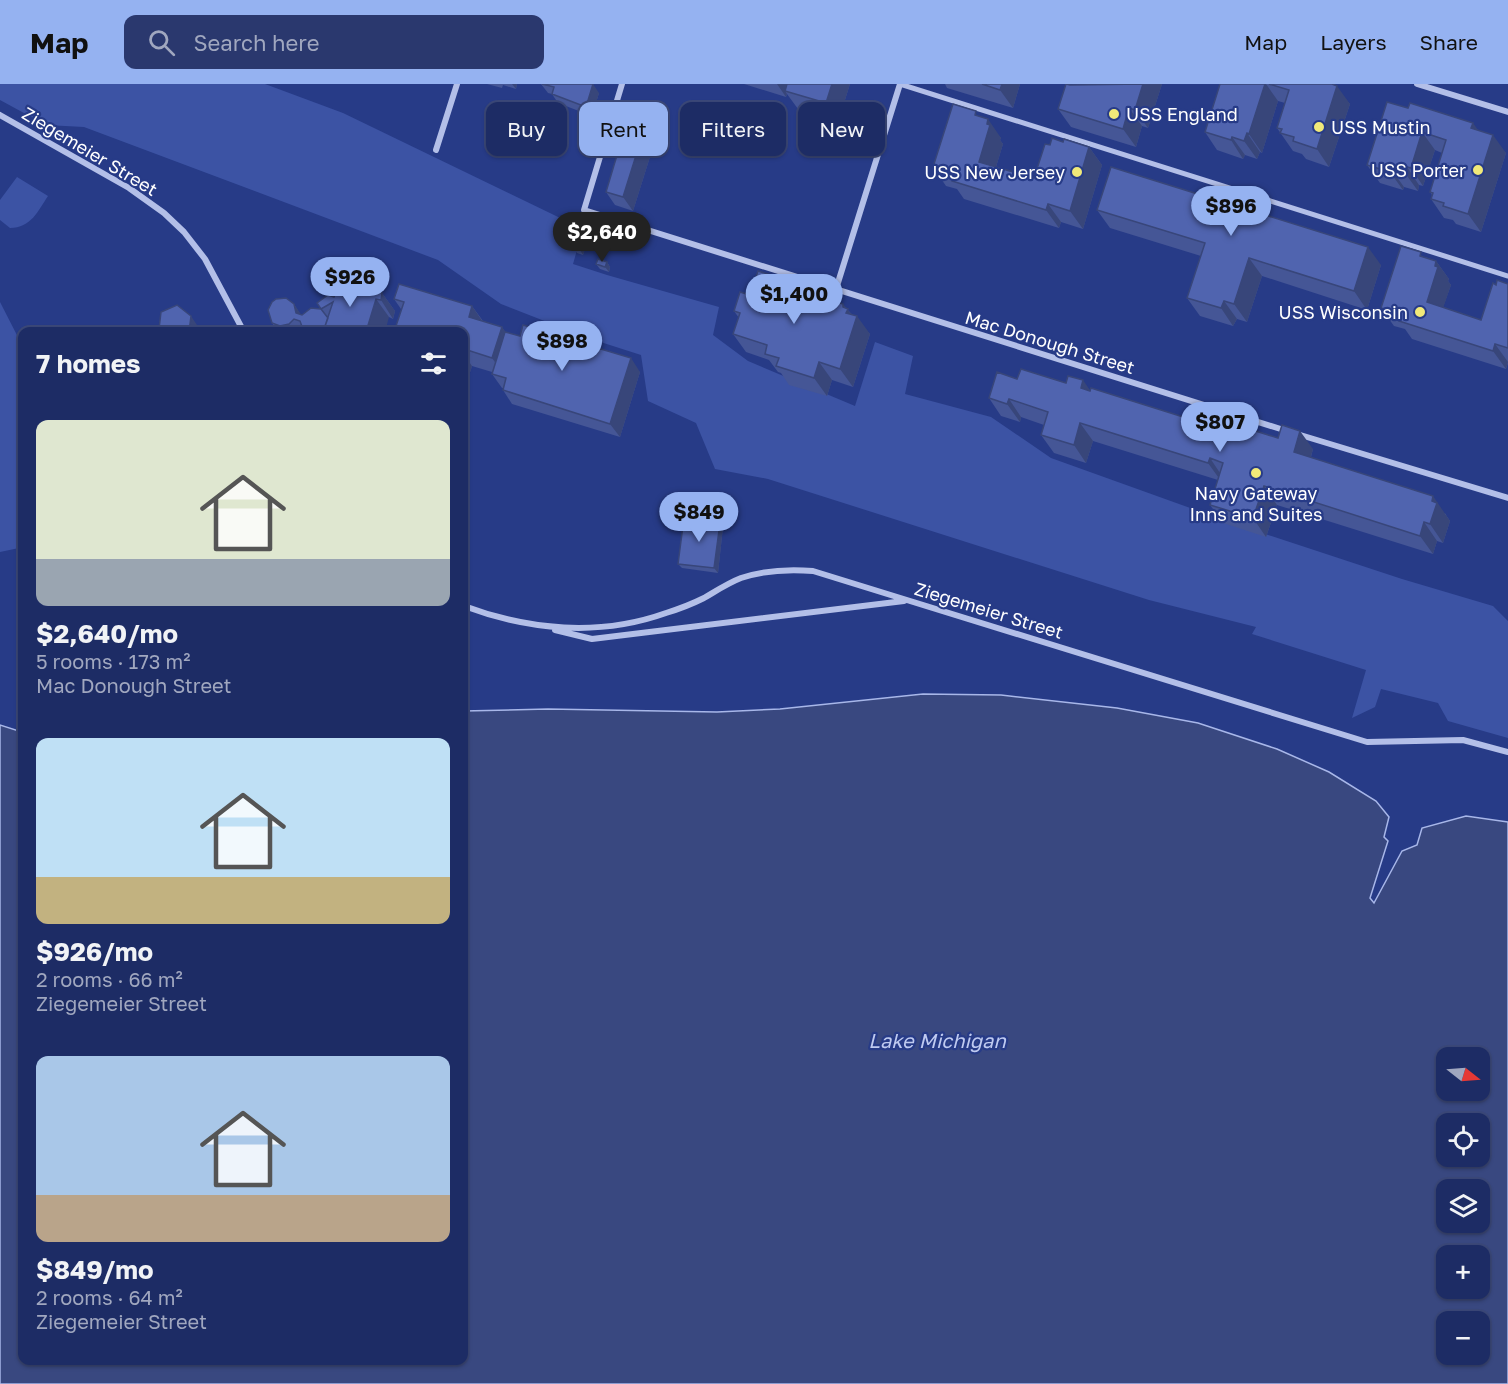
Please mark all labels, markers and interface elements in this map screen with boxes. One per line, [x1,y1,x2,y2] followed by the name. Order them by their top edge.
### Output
[124,15,544,69] search box
[30,26,88,59] text: Map
[145,26,178,59] icon: search
[193,29,319,56] text: Search here
[1244,29,1287,55] text: Map
[1320,29,1387,55] text: Layers
[1420,29,1478,55] text: Share
[18,102,162,200] street label: Ziegemeier Street
[486,102,567,156] chip: Buy
[579,102,668,156] chip: Rent
[680,102,786,156] chip: Filters
[798,102,885,156] chip: New
[1126,103,1238,125] place label: USS England
[1107,107,1121,121] marker: USS England
[1331,116,1431,138] place label: USS Mustin
[1312,120,1326,134] marker: USS Mustin
[1371,159,1466,181] place label: USS Porter
[924,161,1065,183] place label: USS New Jersey
[1471,163,1485,177] marker: USS Porter
[1070,165,1084,179] marker: USS New Jersey
[1195,186,1267,237] pin: $896
[1205,193,1257,217] text: $896
[553,212,651,263] pin: $2,640
[567,219,637,243] text: $2,640
[314,257,386,308] pin: $926
[325,264,376,288] text: $926
[745,274,843,325] pin: $1,400
[760,281,828,305] text: $1,400
[1279,301,1408,323] place label: USS Wisconsin
[1413,305,1427,319] marker: USS Wisconsin
[963,306,1137,378] street label: Mac Donough Street
[526,321,598,372] pin: $898
[536,328,588,352] text: $898
[417,347,450,380] icon: filters
[36,348,141,379] text: 7 homes
[1184,402,1256,453] pin: $807
[1195,409,1245,433] text: $807
[189,459,297,567] icon: home
[1249,466,1263,480] marker: Navy Gateway Inns and Suites
[1189,482,1323,525] place label: Navy Gateway Inns and Suites
[663,492,735,543] pin: $849
[673,499,725,523] text: $849
[912,577,1066,643] street label: Ziegemeier Street
[36,618,178,649] text: $2,640/mo
[36,649,190,673] text: 5 rooms · 173 m²
[36,673,232,697] text: Mac Donough Street
[189,777,297,885] icon: home
[36,936,153,967] text: $926/mo
[36,967,183,991] text: 2 rooms · 66 m²
[36,991,207,1015] text: Ziegemeier Street
[868,1028,1006,1053] water label: Lake Michigan
[1436,1047,1490,1101] north arrow
[1436,1047,1490,1365] map controls
[189,1095,297,1203] icon: home
[1436,1113,1490,1167] button: locate
[1436,1179,1490,1233] button: layers
[1436,1245,1490,1299] button: +
[36,1254,154,1285] text: $849/mo
[36,1285,183,1309] text: 2 rooms · 64 m²
[36,1309,207,1333] text: Ziegemeier Street
[1436,1311,1490,1365] button: −

